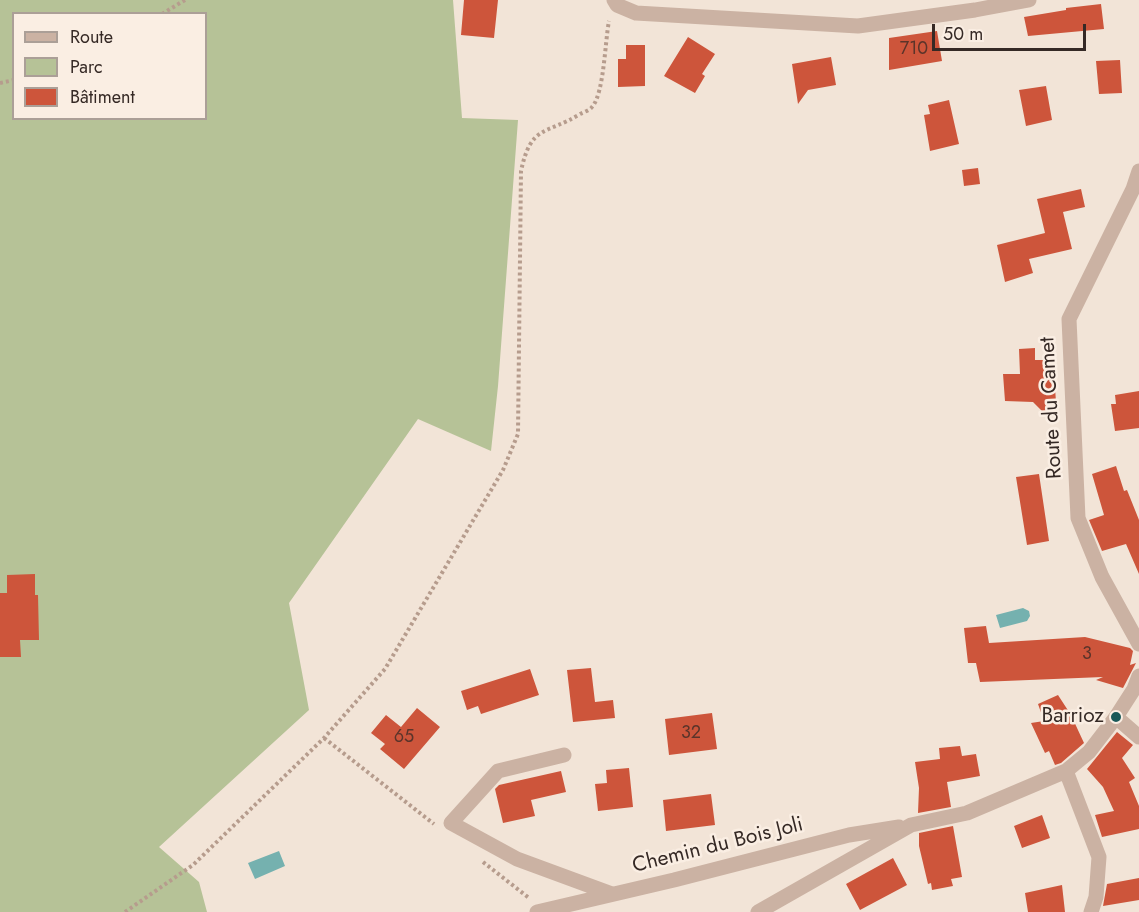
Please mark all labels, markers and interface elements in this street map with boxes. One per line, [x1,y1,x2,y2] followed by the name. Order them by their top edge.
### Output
[12,12,207,120] legend
[935,12,1090,50] scale bar
[943,21,983,47] text: 50 m
[70,24,113,50] text: Route
[900,39,928,61] house number: 710
[70,54,103,80] text: Parc
[70,84,135,110] text: Bâtiment
[1036,336,1068,480] street label: Route du Camet
[1082,644,1092,666] house number: 3
[1042,704,1104,730] place label: Barrioz
[1109,710,1123,724] marker: Barrioz
[681,723,701,745] house number: 32
[394,727,414,749] house number: 65
[630,813,806,879] street label: Chemin du Bois Joli

